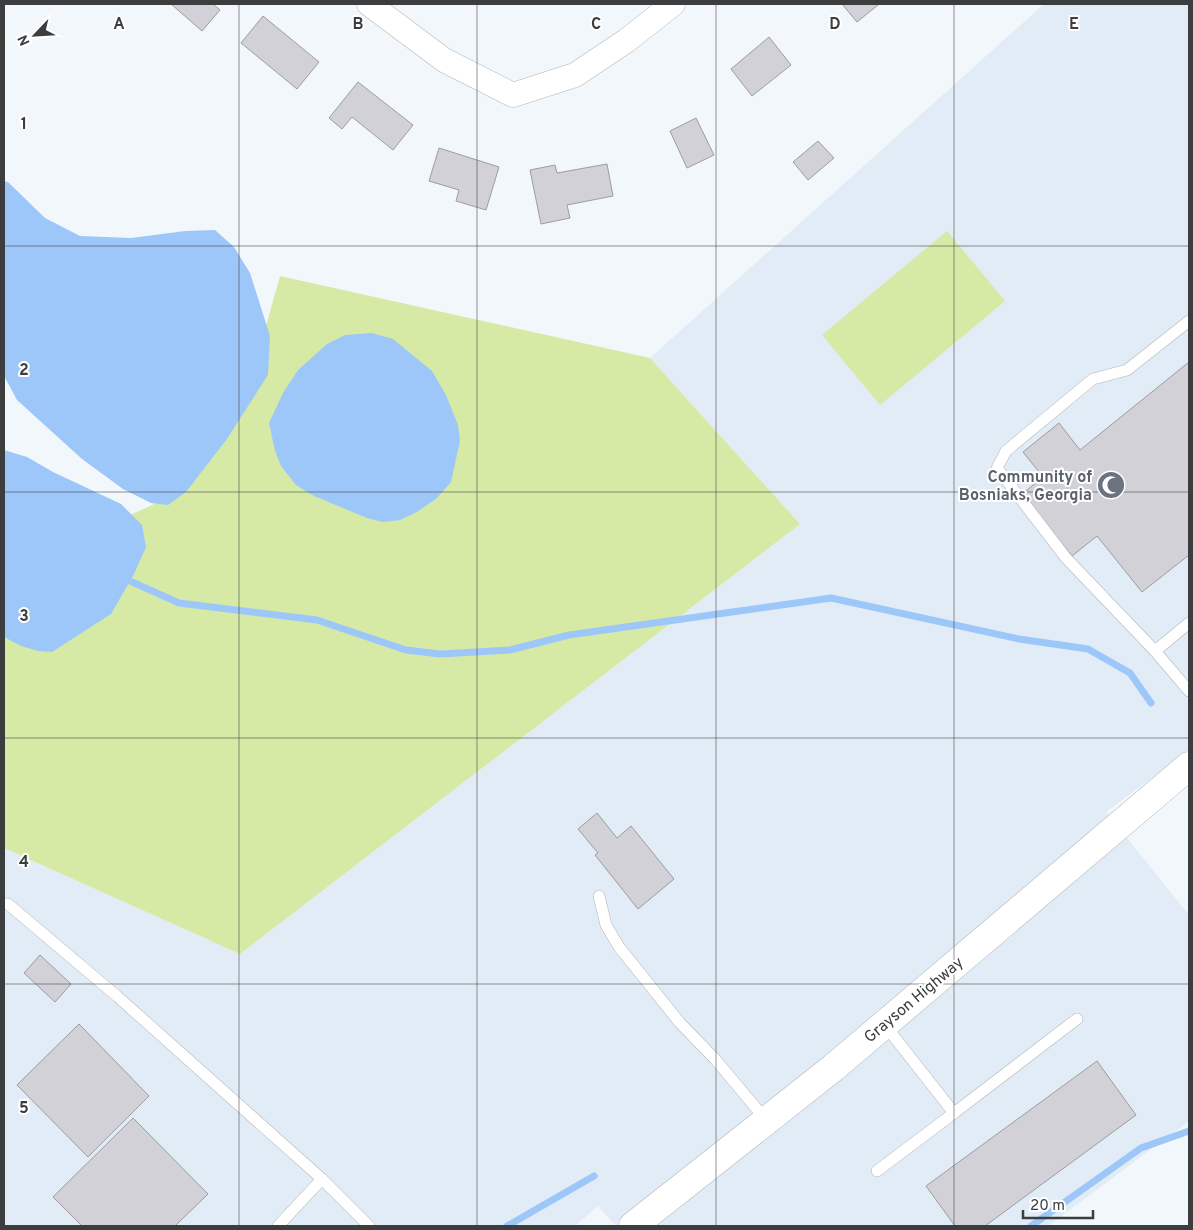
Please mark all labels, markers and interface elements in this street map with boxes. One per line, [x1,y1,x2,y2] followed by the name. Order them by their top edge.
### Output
[10,10,60,60] north arrow
[113,15,125,35] text: A
[352,15,364,35] text: B
[591,15,601,35] text: C
[829,15,841,35] text: D
[1069,15,1079,35] text: E
[15,32,34,48] text: N
[21,115,27,135] text: 1
[19,361,29,381] text: 2
[959,468,1092,506] place label: Community of Bosniaks, Georgia
[1096,470,1126,500] mosque icon: Community of Bosniaks, Georgia
[19,607,29,627] text: 3
[19,853,29,873] text: 4
[860,953,968,1048] street label: Grayson Highway
[19,1099,29,1119] text: 5
[1023,1188,1093,1220] scale bar
[1030,1197,1065,1216] text: 20 m

